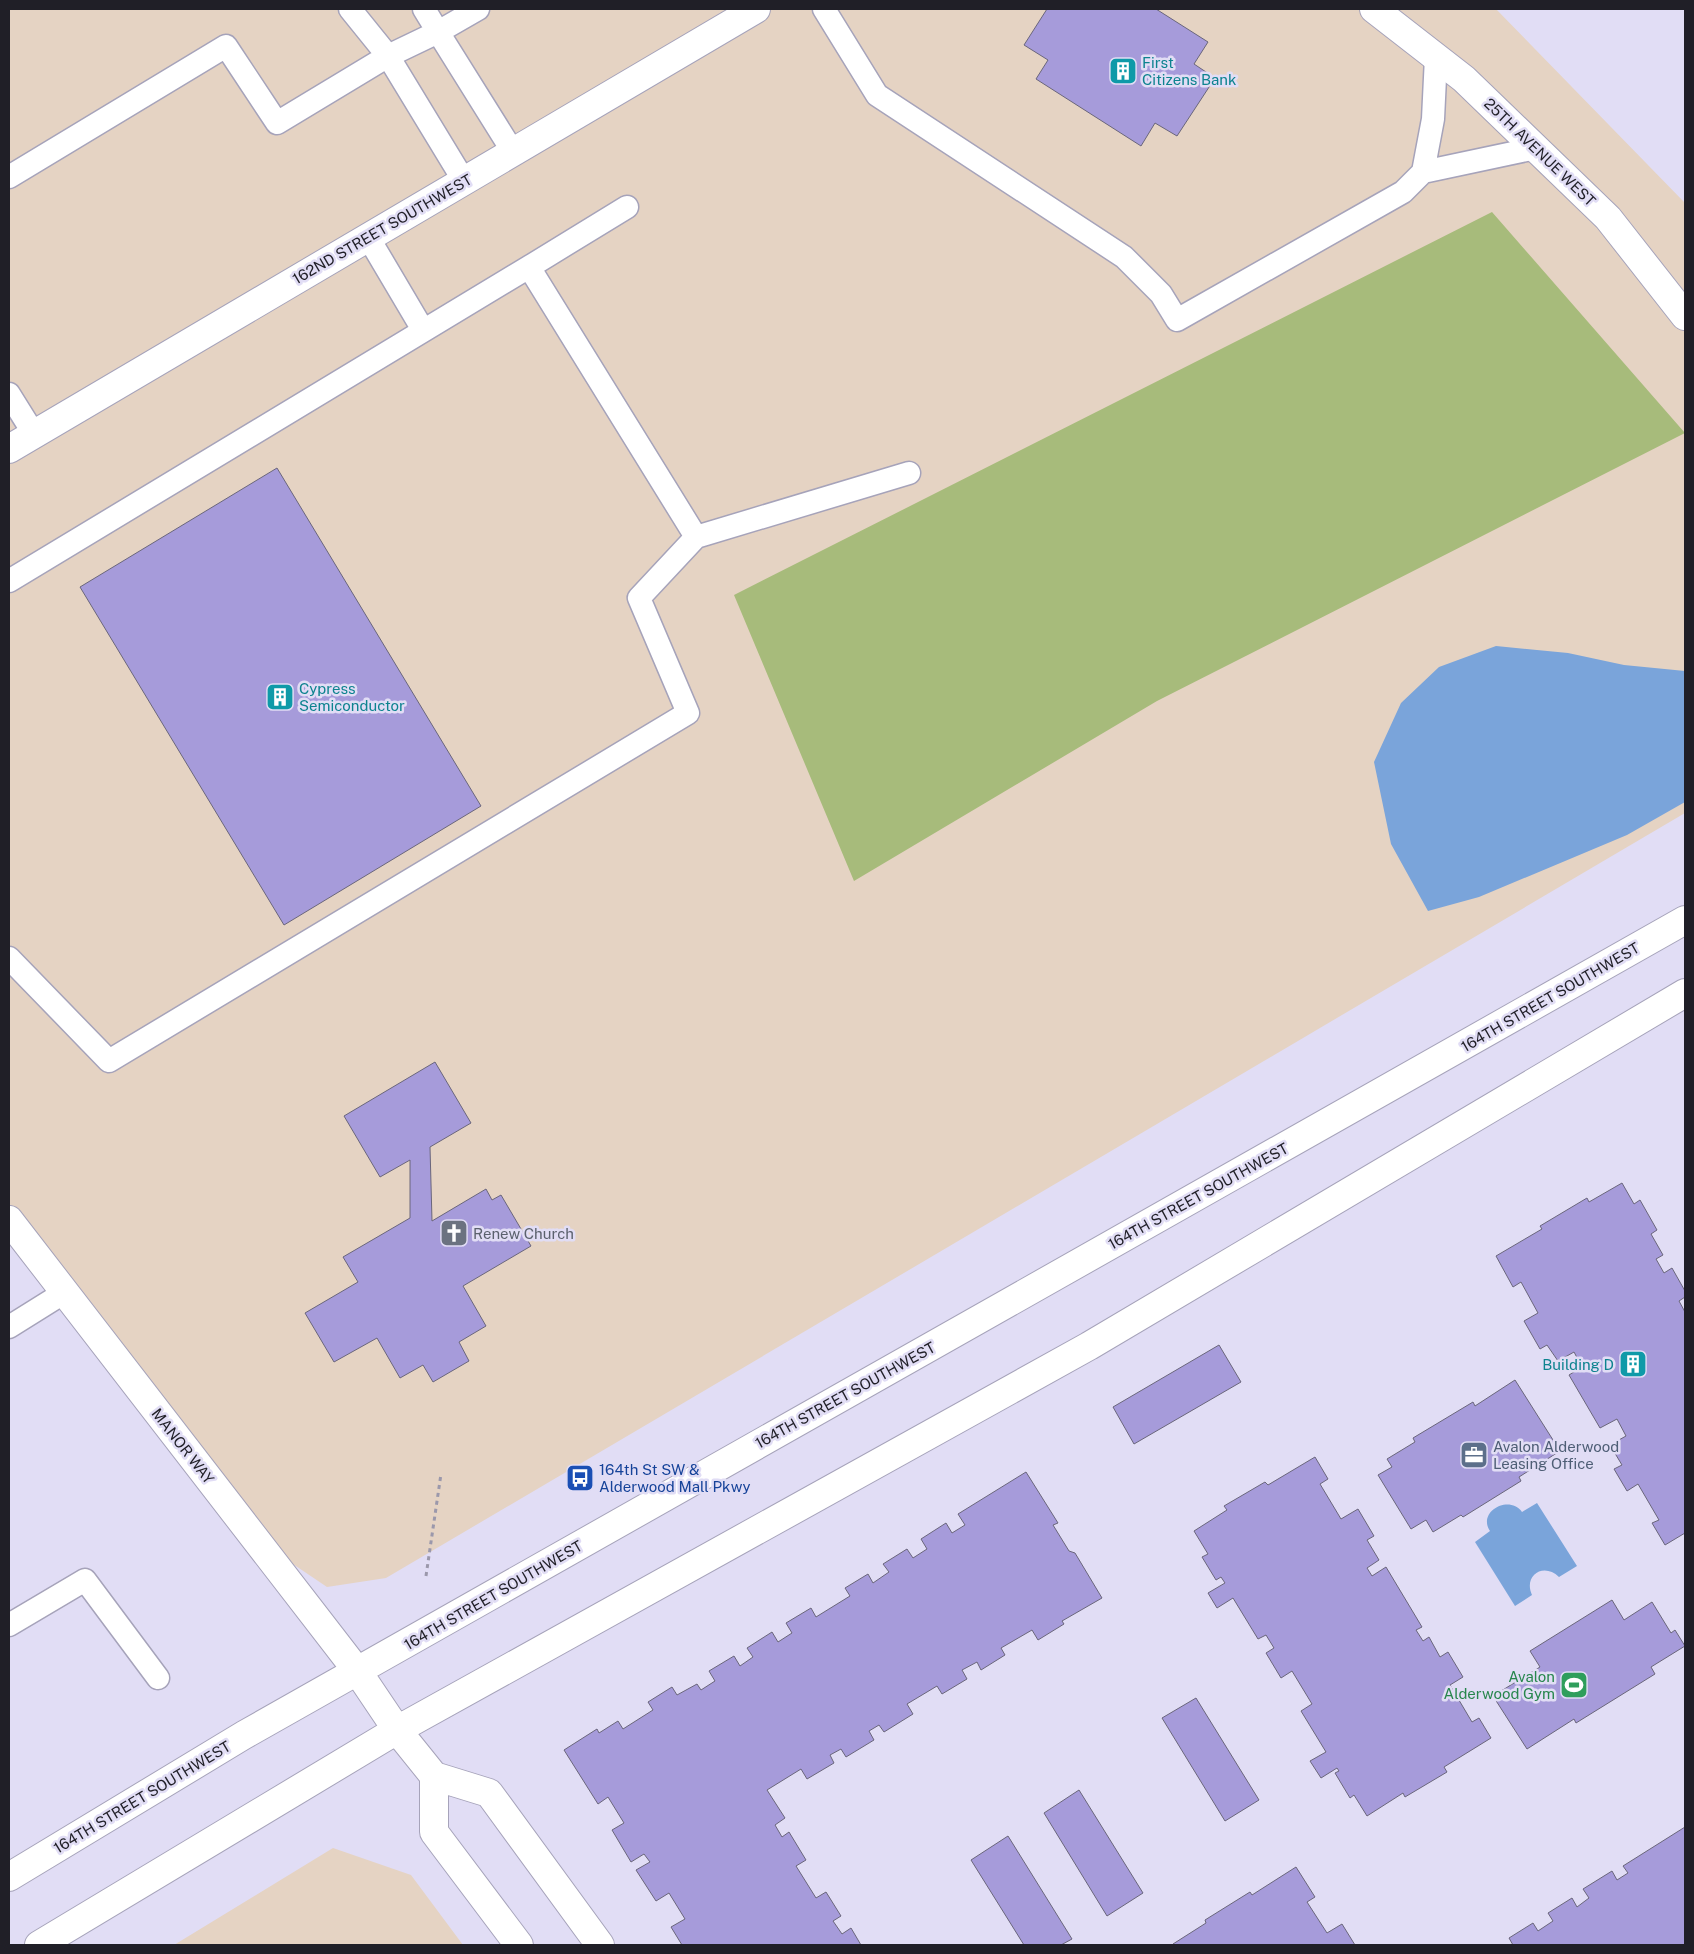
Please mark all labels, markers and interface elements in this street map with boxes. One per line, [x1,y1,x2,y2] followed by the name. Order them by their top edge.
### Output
[1142,54,1236,88] place label: First Citizens Bank
[1108,56,1138,86] building icon: First Citizens Bank
[1481,95,1599,209] street label: 25TH AVENUE WEST
[289,171,475,287] street label: 162ND STREET SOUTHWEST
[299,680,405,714] place label: Cypress Semiconductor
[265,682,295,712] building icon: Cypress Semiconductor
[1458,939,1642,1055] street label: 164TH STREET SOUTHWEST
[1105,1139,1291,1253] street label: 164TH STREET SOUTHWEST
[439,1218,469,1248] church icon: Renew Church
[473,1225,574,1242] place label: Renew Church
[752,1338,938,1452] street label: 164TH STREET SOUTHWEST
[1618,1349,1648,1379] building icon: Building D
[1542,1356,1614,1373] place label: Building D
[148,1405,218,1487] street label: MANOR WAY
[1493,1438,1619,1472] place label: Avalon Alderwood Leasing Office
[1459,1440,1489,1470] office icon: Avalon Alderwood Leasing Office
[599,1461,751,1495] place label: 164th St SW & Alderwood Mall Pkwy
[565,1463,595,1493] bus stop icon: 164th St SW & Alderwood Mall Pkwy
[401,1537,585,1653] street label: 164TH STREET SOUTHWEST
[1444,1668,1555,1702] place label: Avalon Alderwood Gym
[1559,1670,1589,1700] sports icon: Avalon Alderwood Gym
[51,1737,233,1857] street label: 164TH STREET SOUTHWEST

